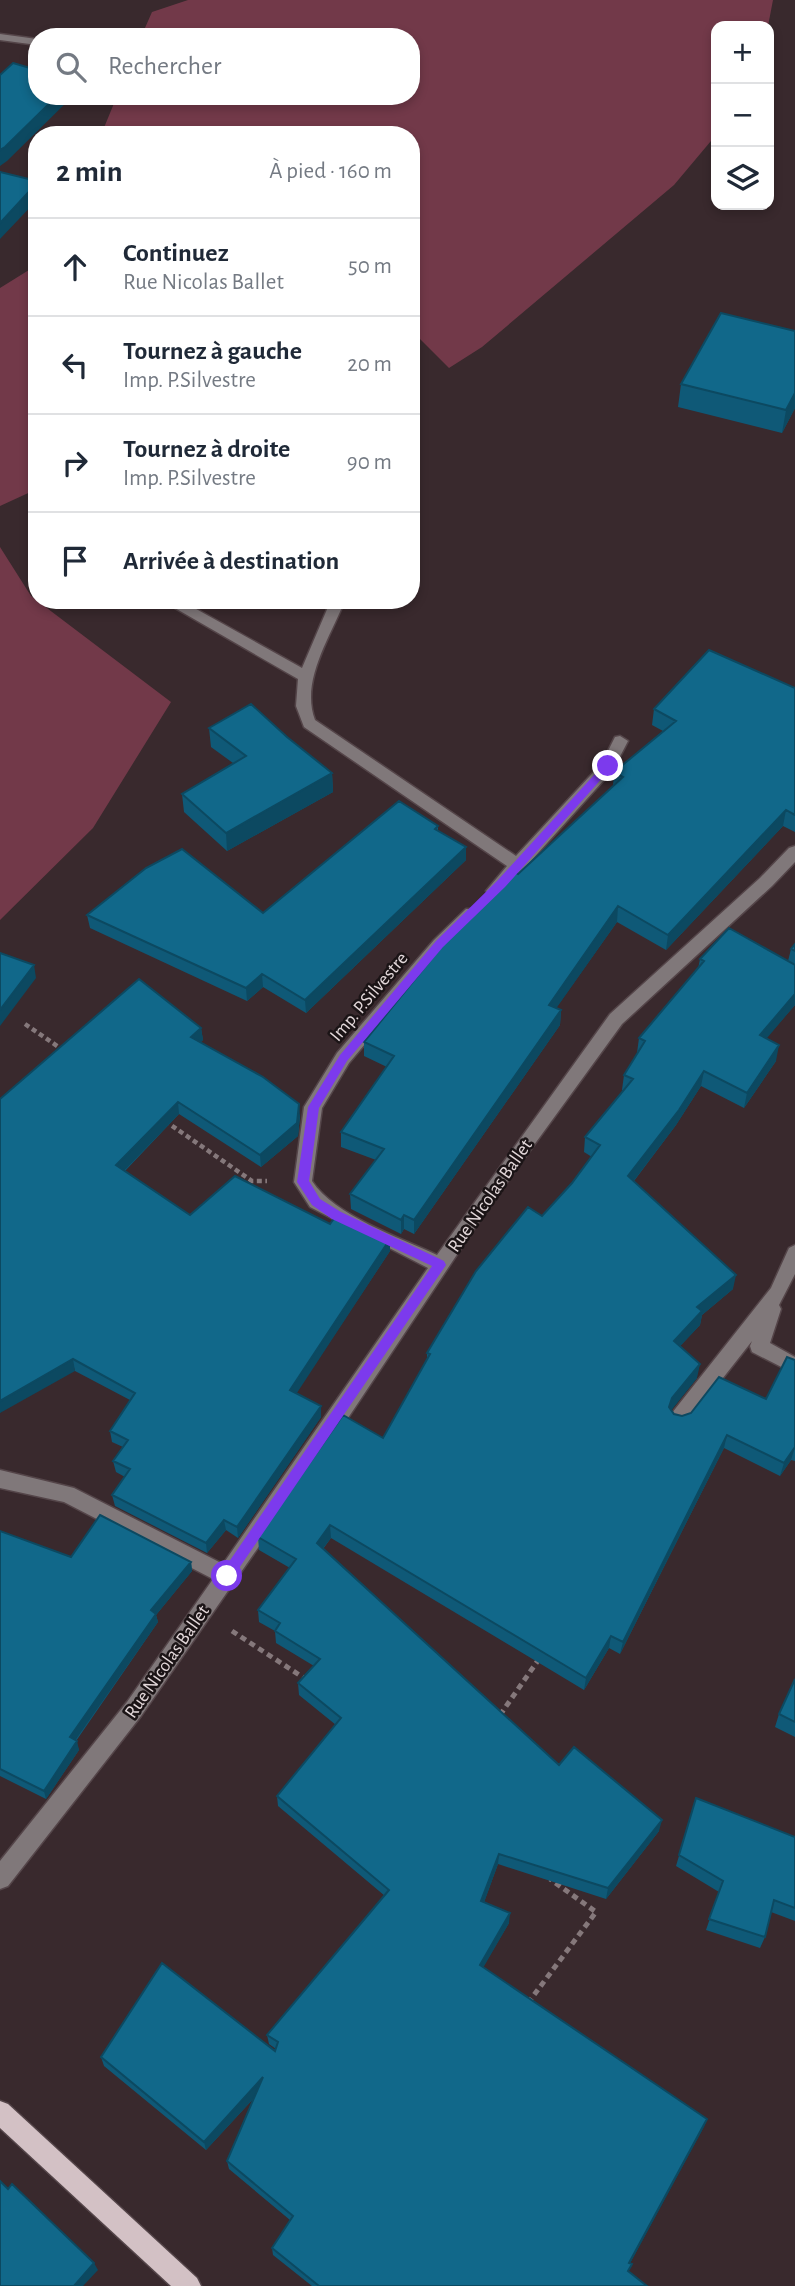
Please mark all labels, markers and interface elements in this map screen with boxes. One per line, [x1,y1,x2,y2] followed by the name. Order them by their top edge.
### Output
[711,21,774,210] map controls
[711,21,774,84] button: +
[28,28,420,105] search box
[52,48,90,86] icon: search
[108,53,221,79] text: Rechercher
[711,84,774,147] button: −
[711,147,774,210] button: layers
[56,157,123,187] text: 2 min
[269,160,392,183] text: À pied · 160 m
[123,240,229,266] text: Continuez
[56,248,94,286] icon: ahead
[348,255,392,278] text: 50 m
[123,271,284,294] text: Rue Nicolas Ballet
[123,338,302,364] text: Tournez à gauche
[56,346,94,384] icon: left
[347,353,392,376] text: 20 m
[123,369,256,392] text: Imp. P.Silvestre
[123,436,290,462] text: Tournez à droite
[56,444,94,482] icon: right
[347,451,392,474] text: 90 m
[123,467,256,490] text: Imp. P.Silvestre
[56,542,94,580] icon: arrive
[123,548,339,574] text: Arrivée à destination
[592,750,623,781] route end
[327,949,412,1045] street label: Imp. P.Silvestre
[444,1136,536,1256] street label: Rue Nicolas Ballet
[211,1560,242,1591] route start
[121,1602,213,1722] street label: Rue Nicolas Ballet

